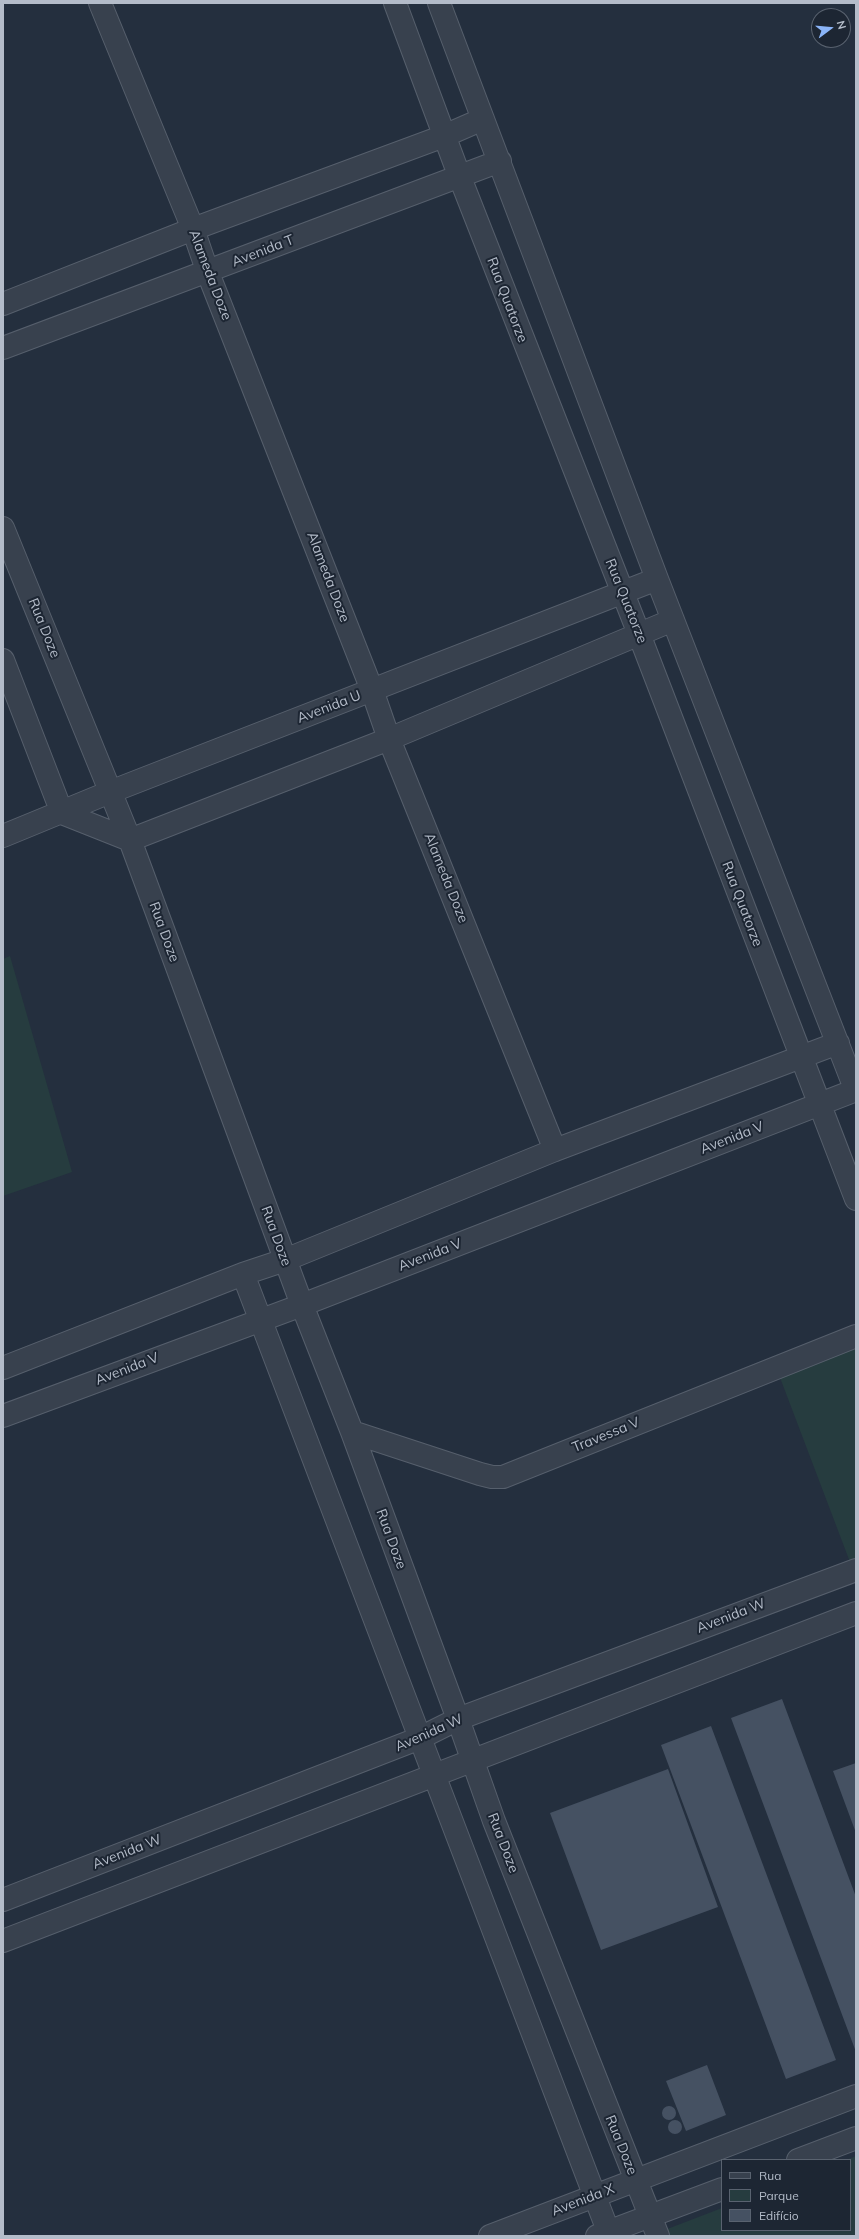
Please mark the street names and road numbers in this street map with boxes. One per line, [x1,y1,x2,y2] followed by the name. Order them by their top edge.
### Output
[185,227,235,323] street label: Alameda Doze
[230,231,296,271] street label: Avenida T
[483,255,531,345] street label: Rua Quatorze
[303,529,353,625] street label: Alameda Doze
[601,556,651,646] street label: Rua Quatorze
[24,596,64,660] street label: Rua Doze
[295,687,363,727] street label: Avenida U
[420,831,472,925] street label: Alameda Doze
[718,859,766,949] street label: Rua Quatorze
[145,900,183,964] street label: Rua Doze
[698,1118,766,1158] street label: Avenida V
[257,1204,295,1268] street label: Rua Doze
[396,1235,464,1275] street label: Avenida V
[93,1349,161,1389] street label: Avenida V
[570,1414,642,1456] street label: Travessa V
[372,1507,410,1571] street label: Rua Doze
[694,1595,768,1637] street label: Avenida W
[393,1711,465,1755] street label: Avenida W
[484,1811,522,1875] street label: Rua Doze
[90,1831,164,1873] street label: Avenida W
[601,2113,641,2177] street label: Rua Doze
[549,2180,617,2220] street label: Avenida X

